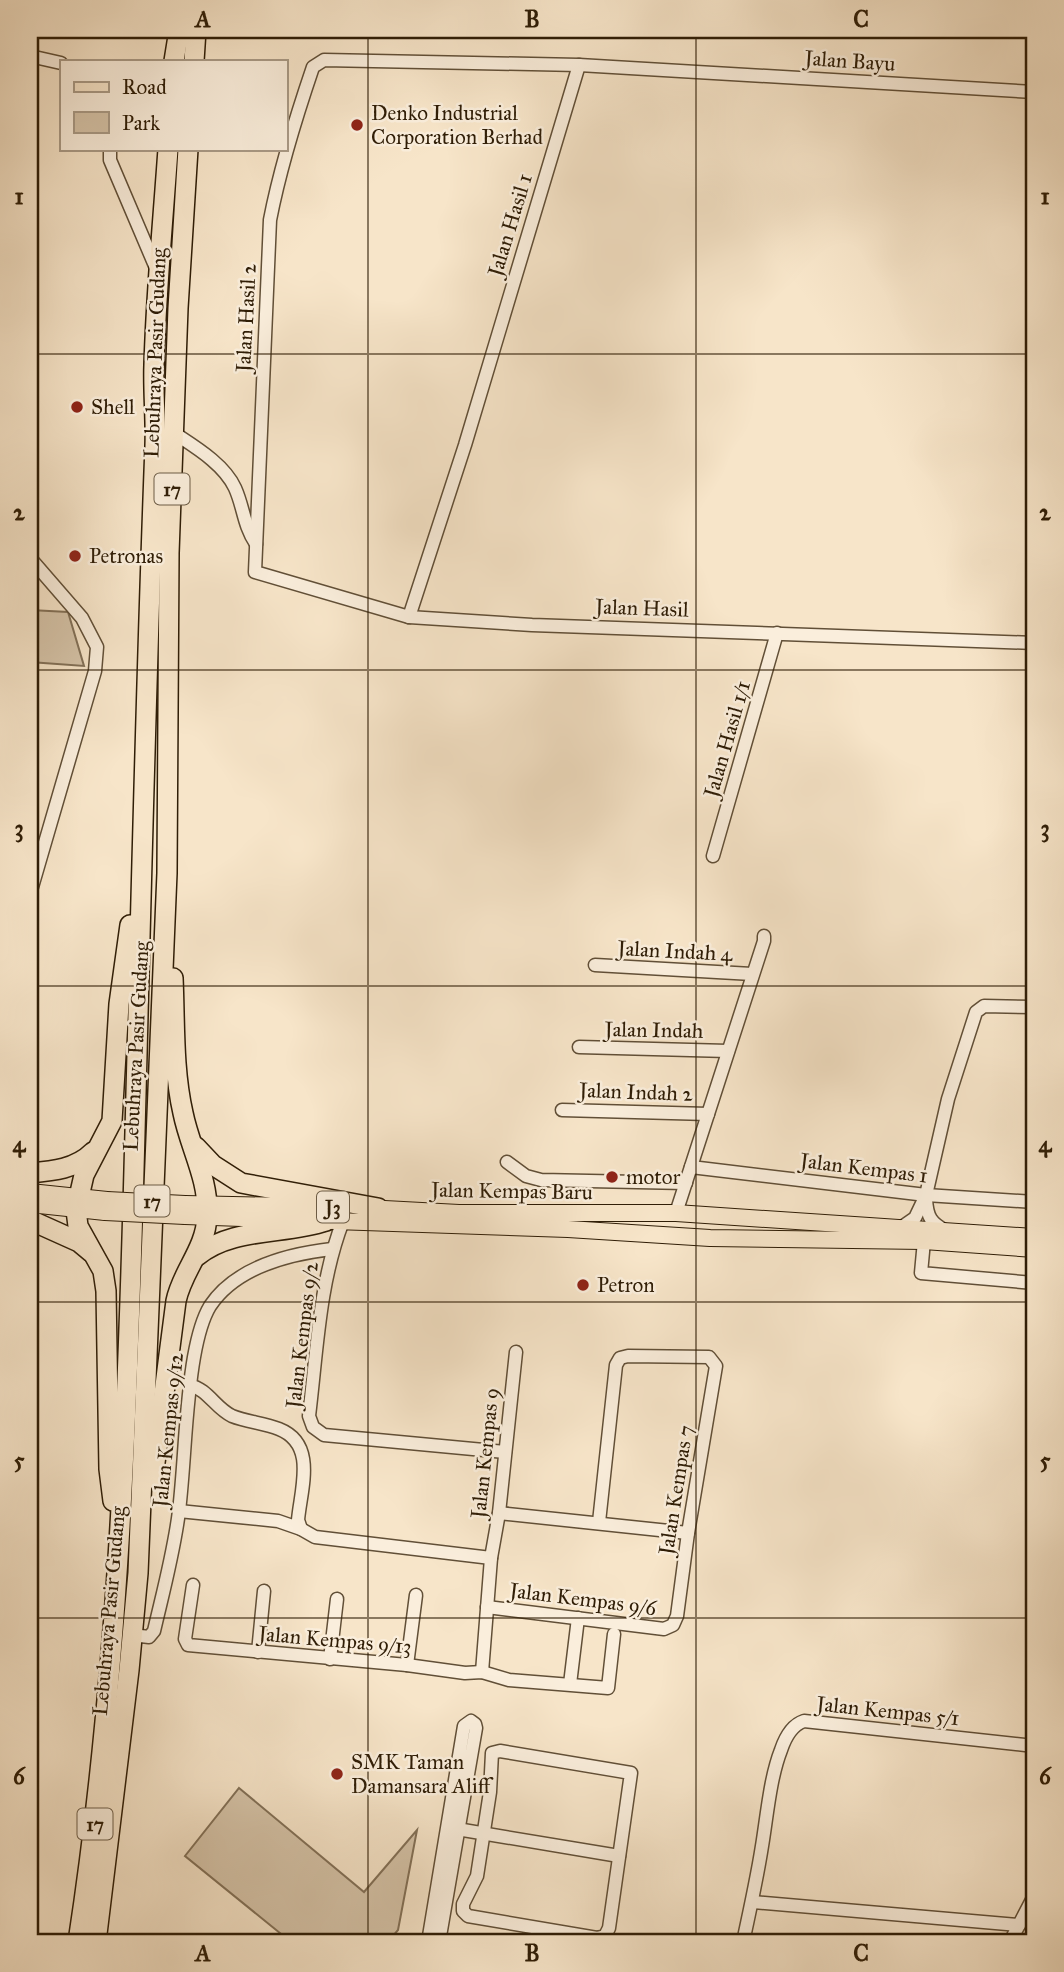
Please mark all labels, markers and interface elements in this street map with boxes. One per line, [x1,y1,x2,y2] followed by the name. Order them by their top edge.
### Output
[193,5,211,33] text: A
[524,5,540,33] text: B
[853,5,869,33] text: C
[802,45,896,77] street label: Jalan Bayu
[60,60,287,150] legend
[122,74,167,100] text: Road
[371,100,543,150] place label: Denko Industrial Corporation Berhad
[122,110,160,136] text: Park
[349,117,365,133] marker: Denko Industrial Corporation Berhad
[481,170,538,282] street label: Jalan Hasil 1
[14,182,24,210] text: 1
[1040,182,1050,210] text: 1
[138,247,172,459] street label: Lebuhraya Pasir Gudang
[230,263,262,375] street label: Jalan Hasil 2
[91,394,135,420] place label: Shell
[69,399,85,415] marker: Shell
[154,474,190,504] road number: 17
[13,498,25,526] text: 2
[1039,498,1051,526] text: 2
[89,543,163,569] place label: Petronas
[67,548,83,564] marker: Petronas
[593,593,689,623] street label: Jalan Hasil
[697,678,756,802] street label: Jalan Hasil 1/1
[14,814,24,843] text: 3
[1040,814,1050,843] text: 3
[615,935,734,967] street label: Jalan Indah 4
[118,940,154,1152] street label: Lebuhraya Pasir Gudang
[602,1016,704,1044] street label: Jalan Indah
[577,1077,694,1107] street label: Jalan Indah 2
[13,1130,27,1158] text: 4
[1039,1130,1053,1158] text: 4
[797,1147,929,1189] street label: Jalan Kempas 1
[626,1164,680,1190] place label: motor
[604,1169,620,1185] marker: motor
[429,1177,593,1205] street label: Jalan Kempas Baru
[134,1186,170,1217] road number: 17
[317,1191,349,1222] road number: J3
[280,1260,324,1412] street label: Jalan Kempas 9/2
[597,1272,655,1298] place label: Petron
[575,1277,591,1293] marker: Petron
[147,1351,189,1511] street label: Jalan Kempas 9/12
[465,1386,505,1522] street label: Jalan Kempas 9
[653,1423,699,1559] street label: Jalan Kempas 7
[14,1446,25,1474] text: 5
[1040,1446,1051,1474] text: 5
[87,1505,131,1717] street label: Lebuhraya Pasir Gudang
[506,1577,659,1621] street label: Jalan Kempas 9/6
[255,1620,413,1660] street label: Jalan Kempas 9/13
[813,1690,961,1731] street label: Jalan Kempas 5/1
[351,1749,494,1799] place label: SMK Taman Damansara Aliff
[13,1762,26,1790] text: 6
[1039,1762,1052,1790] text: 6
[329,1766,345,1782] marker: SMK Taman Damansara Aliff
[78,1808,112,1840] road number: 17
[193,1939,211,1967] text: A
[524,1939,540,1967] text: B
[853,1939,869,1967] text: C

